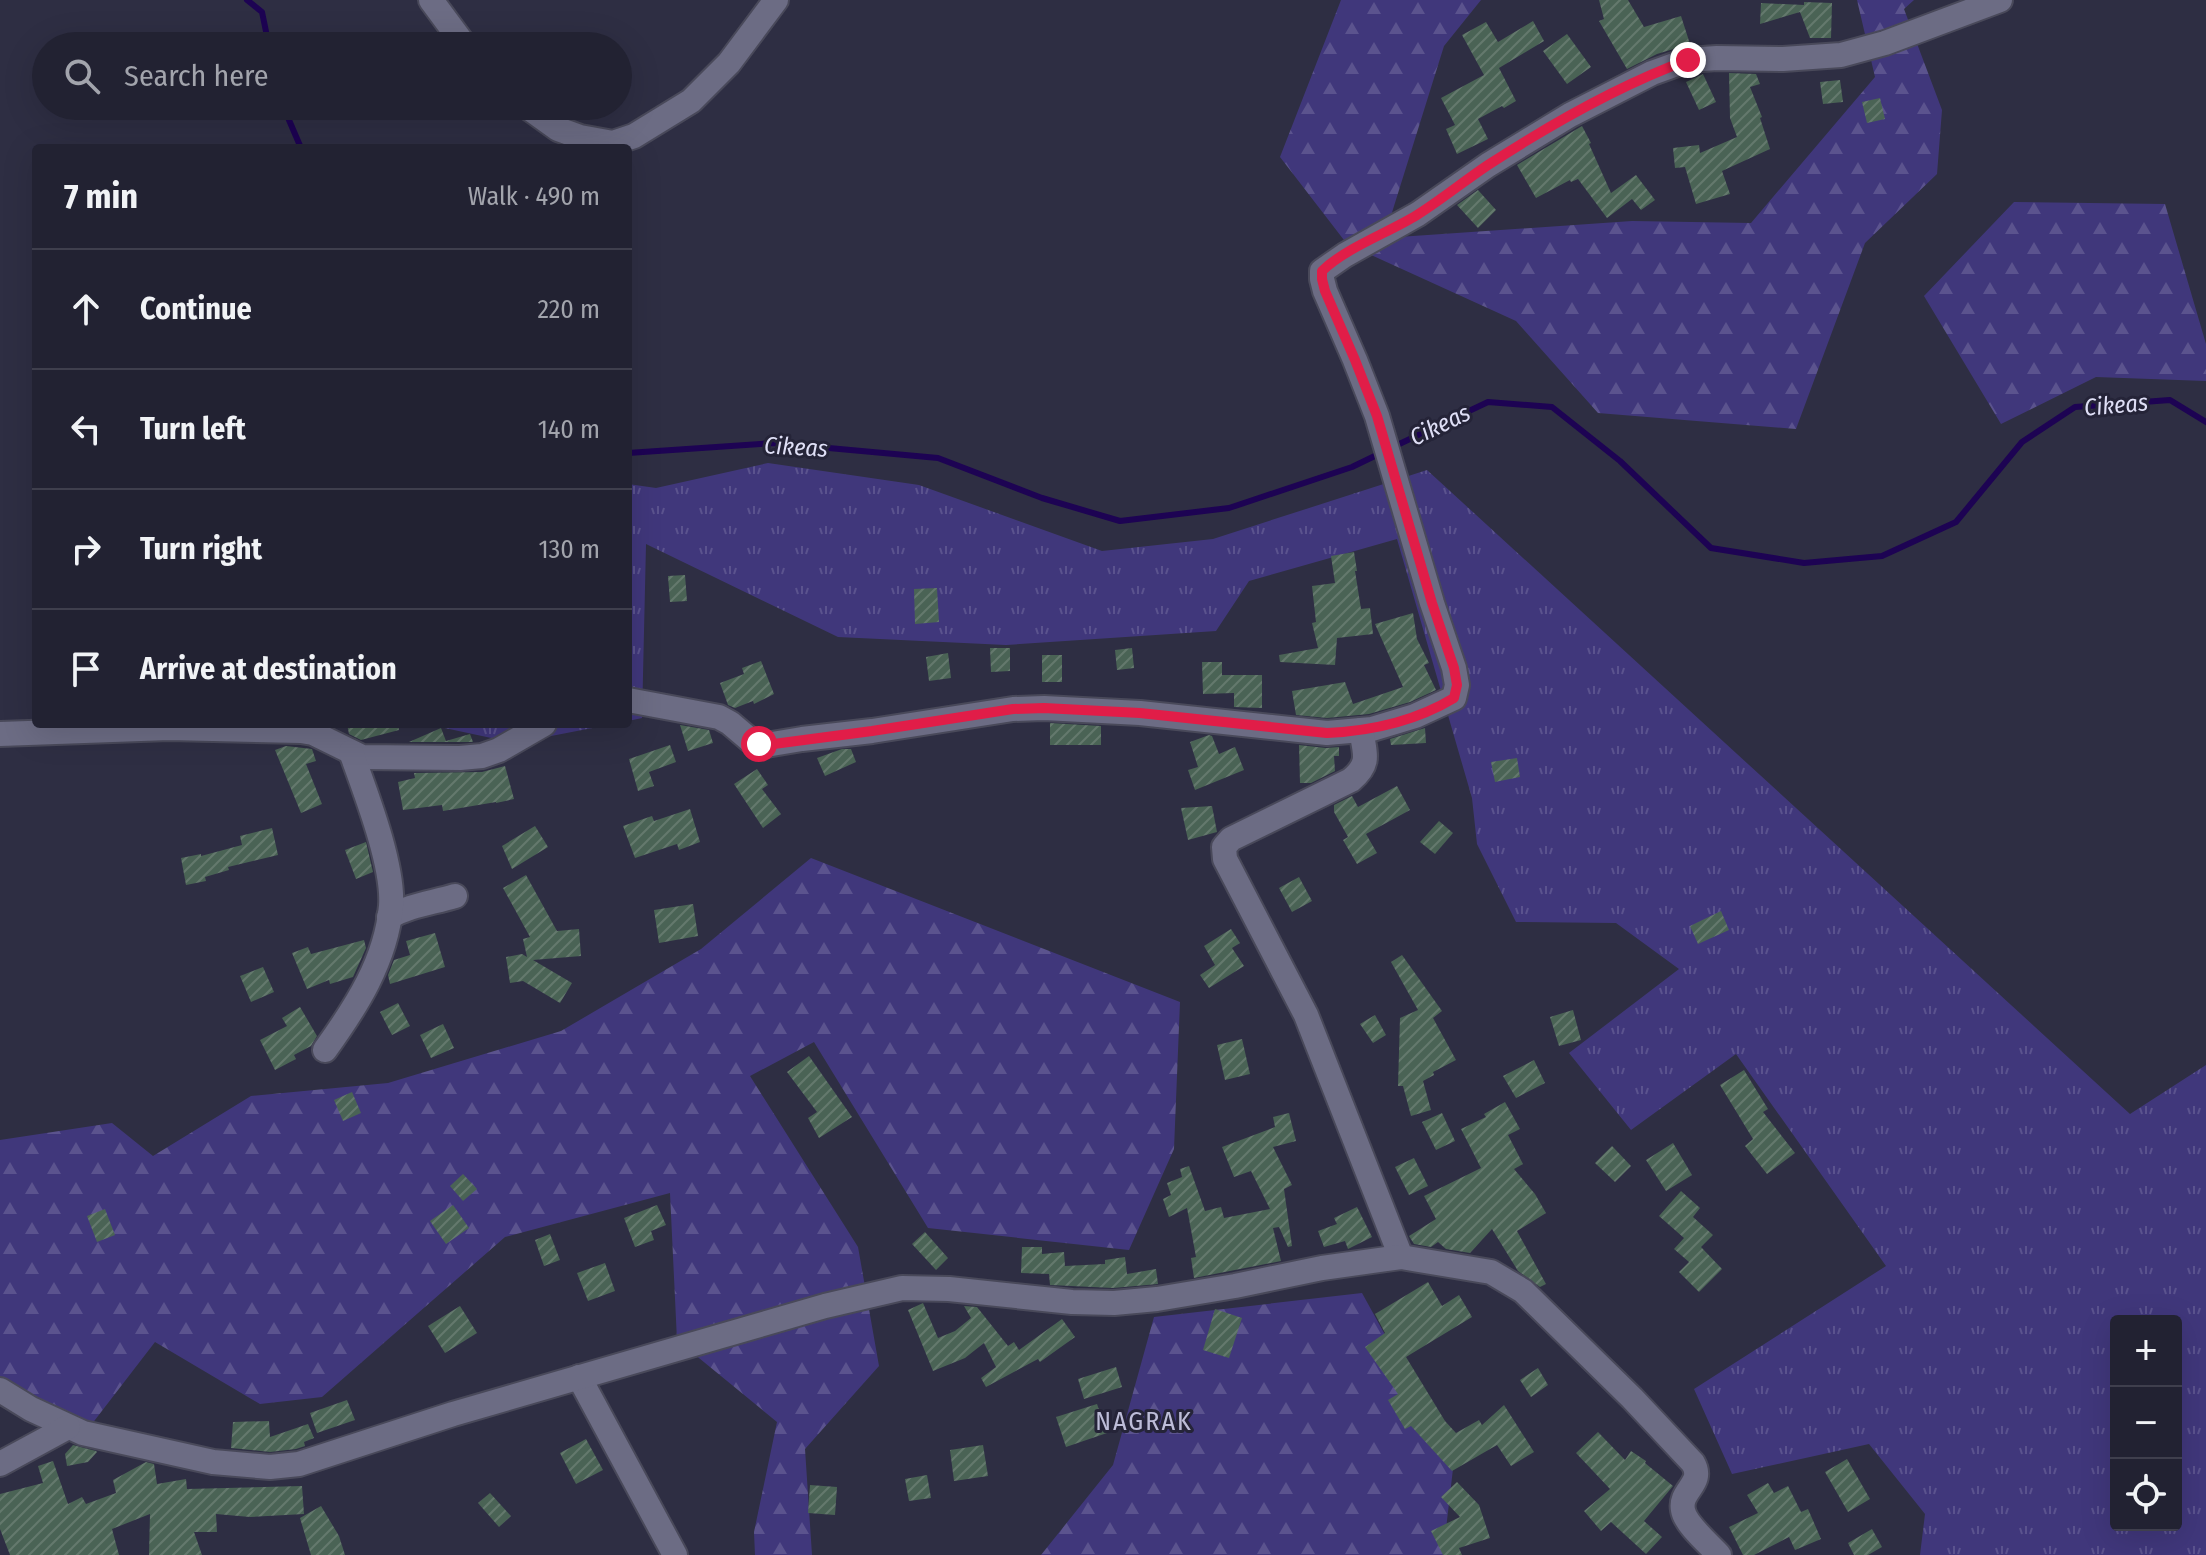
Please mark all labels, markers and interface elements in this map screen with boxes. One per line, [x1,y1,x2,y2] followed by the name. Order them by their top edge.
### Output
[32,32,632,120] search box
[1670,42,1706,78] route end
[60,54,104,98] icon: search
[124,58,269,94] text: Search here
[64,176,138,217] text: 7 min
[468,181,600,212] text: Walk · 490 m
[64,287,108,331] icon: ahead
[140,291,252,327] text: Continue
[537,294,600,325] text: 220 m
[2083,388,2149,422] water label: Cikeas
[1405,398,1475,452] water label: Cikeas
[64,407,108,451] icon: left
[140,411,246,447] text: Turn left
[538,414,600,445] text: 140 m
[763,431,829,463] water label: Cikeas
[64,527,108,571] icon: right
[140,531,262,567] text: Turn right
[538,534,600,565] text: 130 m
[64,647,108,691] icon: arrive
[140,651,397,687] text: Arrive at destination
[741,726,777,762] route start
[2110,1315,2182,1531] map controls
[2110,1315,2182,1387] button: +
[2110,1387,2182,1459] button: −
[1095,1406,1193,1437] district label: NAGRAK
[2110,1459,2182,1531] button: locate

